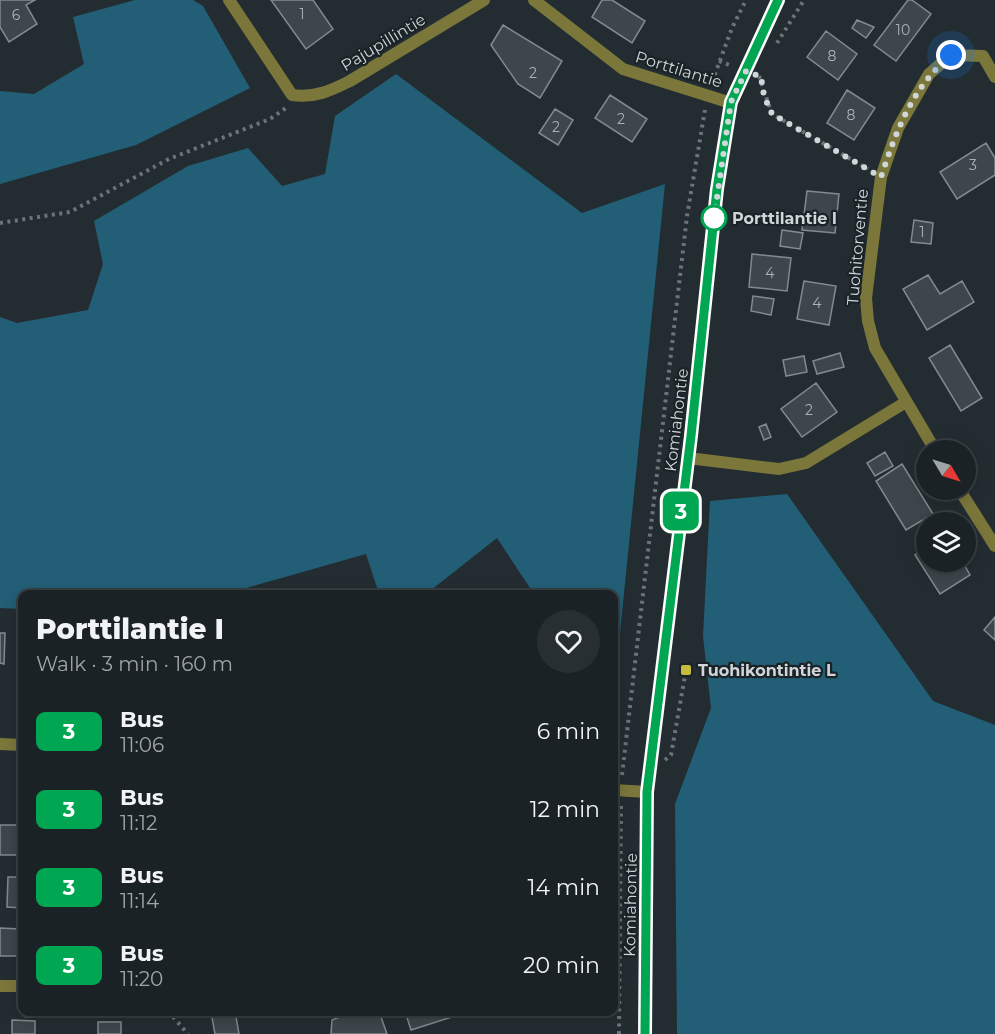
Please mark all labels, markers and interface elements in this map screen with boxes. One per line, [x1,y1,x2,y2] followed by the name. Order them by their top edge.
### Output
[299,5,305,23] house number: 1
[12,6,21,24] house number: 6
[338,10,429,75] street label: Pajupillintie
[896,21,910,39] house number: 10
[936,40,966,70] your location
[633,47,725,92] street label: Porttilantie
[828,47,837,65] house number: 8
[529,64,537,82] house number: 2
[847,106,856,124] house number: 8
[617,110,625,128] house number: 2
[552,118,560,136] house number: 2
[969,156,977,174] house number: 3
[843,188,872,306] street label: Tuohitorventie
[701,205,727,231] marker: Porttilantie I
[732,209,837,228] place label: Porttilantie I
[919,223,925,241] house number: 1
[765,264,775,282] house number: 4
[812,294,822,312] house number: 4
[661,367,692,473] street label: Komiahontie
[805,401,813,419] house number: 2
[916,440,976,500] north arrow
[916,440,976,572] map controls
[662,492,700,530] line badge: 3
[675,499,687,524] text: 3
[916,512,976,572] button: layers
[537,610,600,673] button: heart
[36,612,224,646] text: Porttilantie I
[36,652,233,676] text: Walk · 3 min · 160 m
[698,661,836,680] place label: Tuohikontintie L
[679,663,693,677] marker: Tuohikontintie L
[120,706,164,733] text: Bus
[537,718,600,745] text: 6 min
[63,719,75,744] text: 3
[120,733,164,757] text: 11:06
[120,784,164,811] text: Bus
[530,796,600,823] text: 12 min
[63,797,75,822] text: 3
[120,811,157,835] text: 11:12
[620,853,641,957] street label: Komiahontie
[120,862,164,889] text: Bus
[528,874,600,901] text: 14 min
[63,875,75,900] text: 3
[120,889,159,913] text: 11:14
[120,940,164,967] text: Bus
[523,952,600,979] text: 20 min
[63,953,75,978] text: 3
[120,967,163,991] text: 11:20

